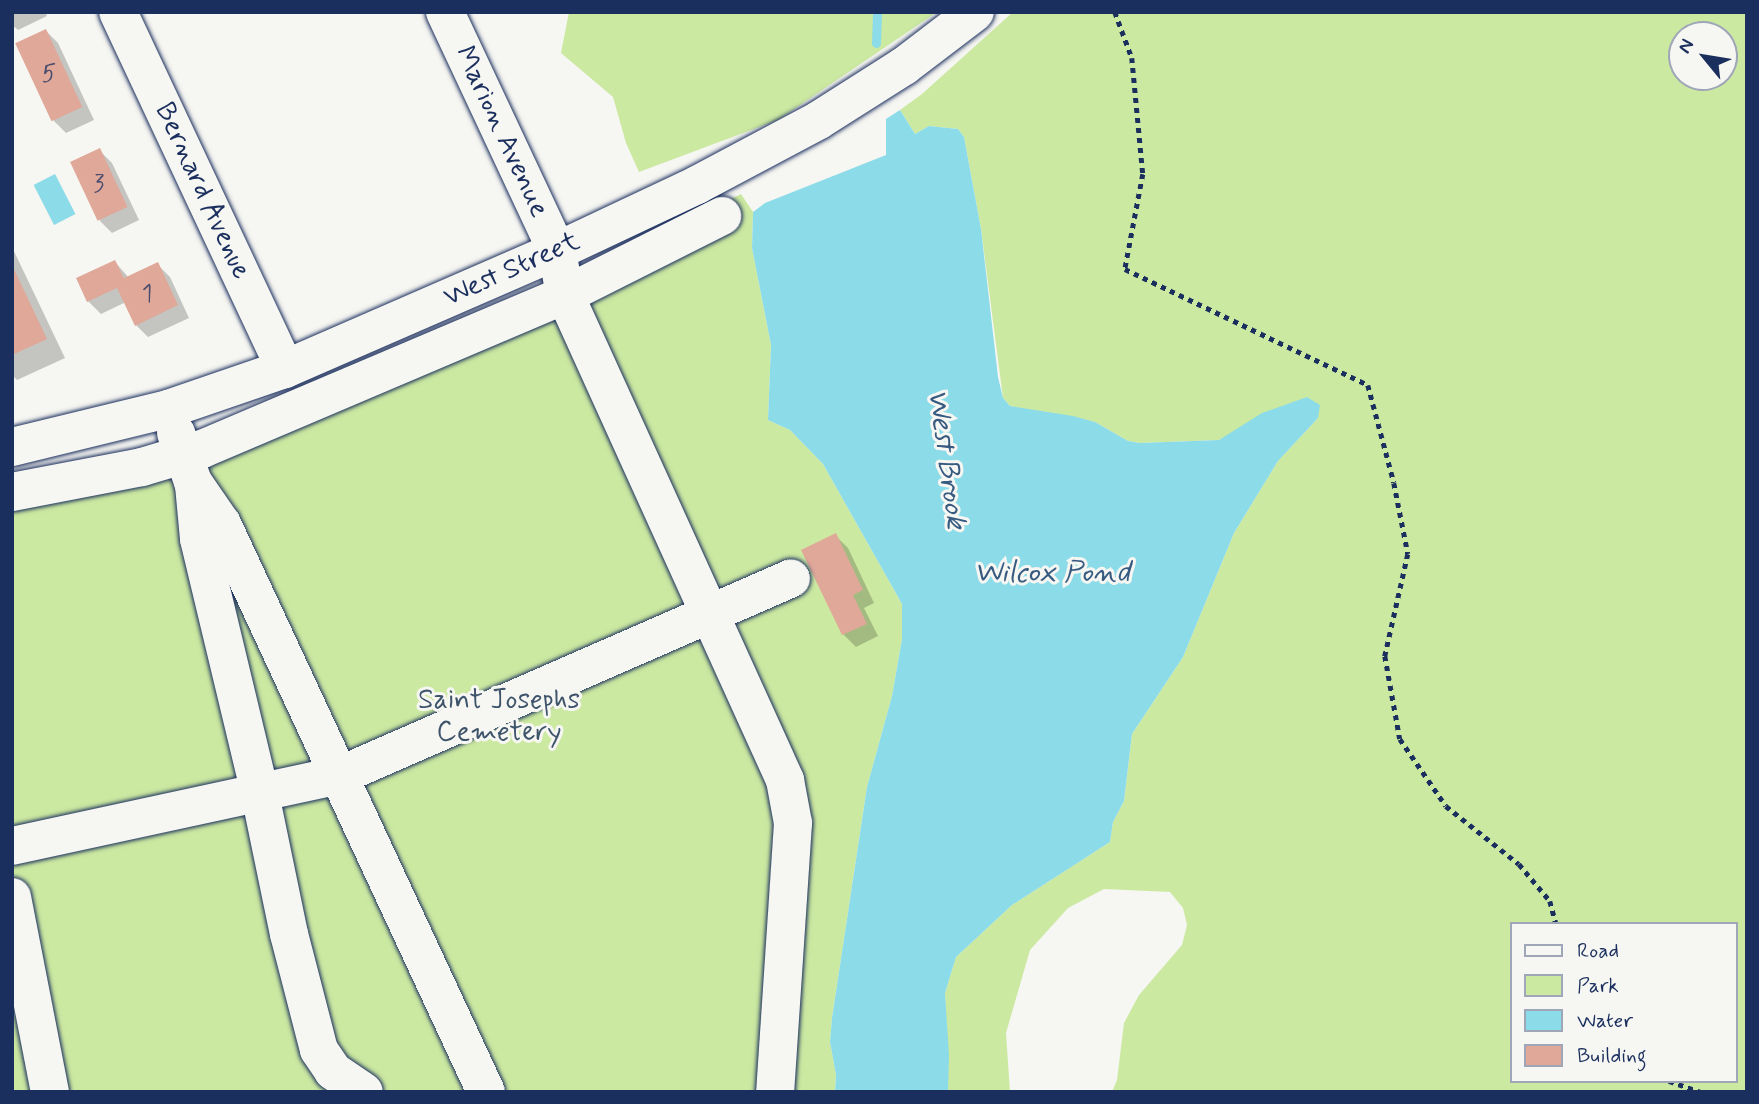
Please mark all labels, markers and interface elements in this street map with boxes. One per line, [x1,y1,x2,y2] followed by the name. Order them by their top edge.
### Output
[1668,21,1738,91] north arrow
[1672,35,1700,58] text: N
[447,41,555,223] street label: Marion Avenue
[42,61,56,89] house number: 5
[145,94,259,288] street label: Bernard Avenue
[94,171,104,199] house number: 3
[439,225,585,315] street label: West Street
[142,281,152,309] house number: 1
[918,387,974,531] water label: West Brook
[977,555,1127,591] water label: Wilcox Pond
[418,684,580,750] park label: Saint Josephs Cemetery
[1510,922,1738,1083] legend
[1577,937,1619,965] text: Road
[1577,972,1619,1000] text: Park
[1577,1007,1633,1035] text: Water
[1577,1042,1647,1070] text: Building

